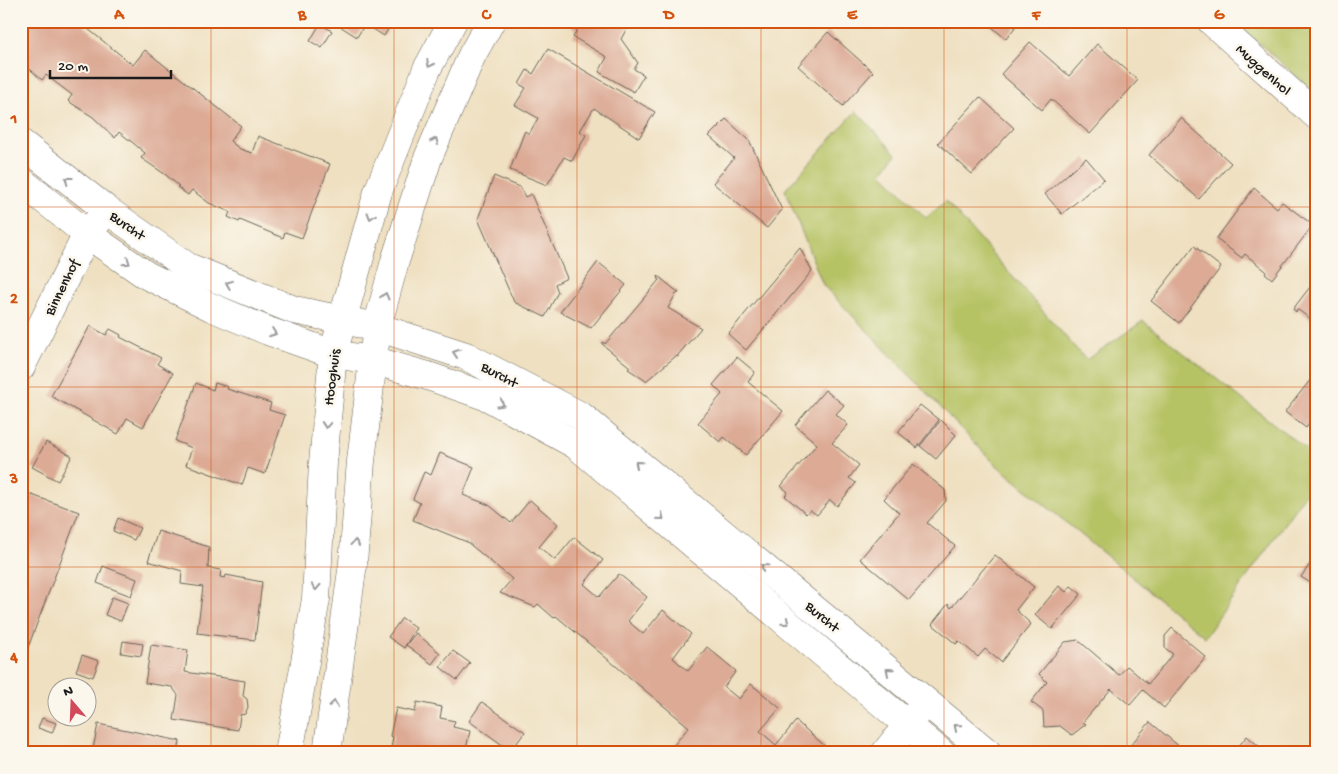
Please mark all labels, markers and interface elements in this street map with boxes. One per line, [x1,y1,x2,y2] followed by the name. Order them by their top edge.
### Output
[113,7,125,26] text: A
[297,7,307,26] text: B
[481,7,492,26] text: C
[662,7,675,26] text: D
[847,7,858,26] text: E
[1031,7,1042,26] text: F
[1214,7,1225,26] text: G
[1231,41,1294,100] street label: Muggenhol
[50,48,171,80] scale bar
[58,58,88,76] text: 20 m
[426,59,436,68] one-way arrow
[10,111,17,130] text: 1
[428,137,439,146] one-way arrow
[65,177,74,185] one-way arrow
[105,207,150,246] street label: Burcht
[366,211,377,220] one-way arrow
[41,255,85,320] street label: Binnenhof
[122,256,131,265] one-way arrow
[225,280,234,290] one-way arrow
[10,291,18,310] text: 2
[380,292,390,300] one-way arrow
[268,327,277,337] one-way arrow
[321,348,345,406] street label: Hooghuis
[452,348,461,358] one-way arrow
[477,358,522,394] street label: Burcht
[495,398,504,408] one-way arrow
[321,421,332,429] one-way arrow
[635,460,644,469] one-way arrow
[9,471,18,490] text: 3
[656,512,665,521] one-way arrow
[349,539,360,547] one-way arrow
[761,565,770,573] one-way arrow
[311,584,322,592] one-way arrow
[800,597,844,638] street label: Burcht
[780,617,789,626] one-way arrow
[9,650,18,669] text: 4
[886,668,895,676] one-way arrow
[48,676,98,726] north arrow
[61,683,76,702] text: N
[328,700,339,708] one-way arrow
[954,725,963,733] one-way arrow

